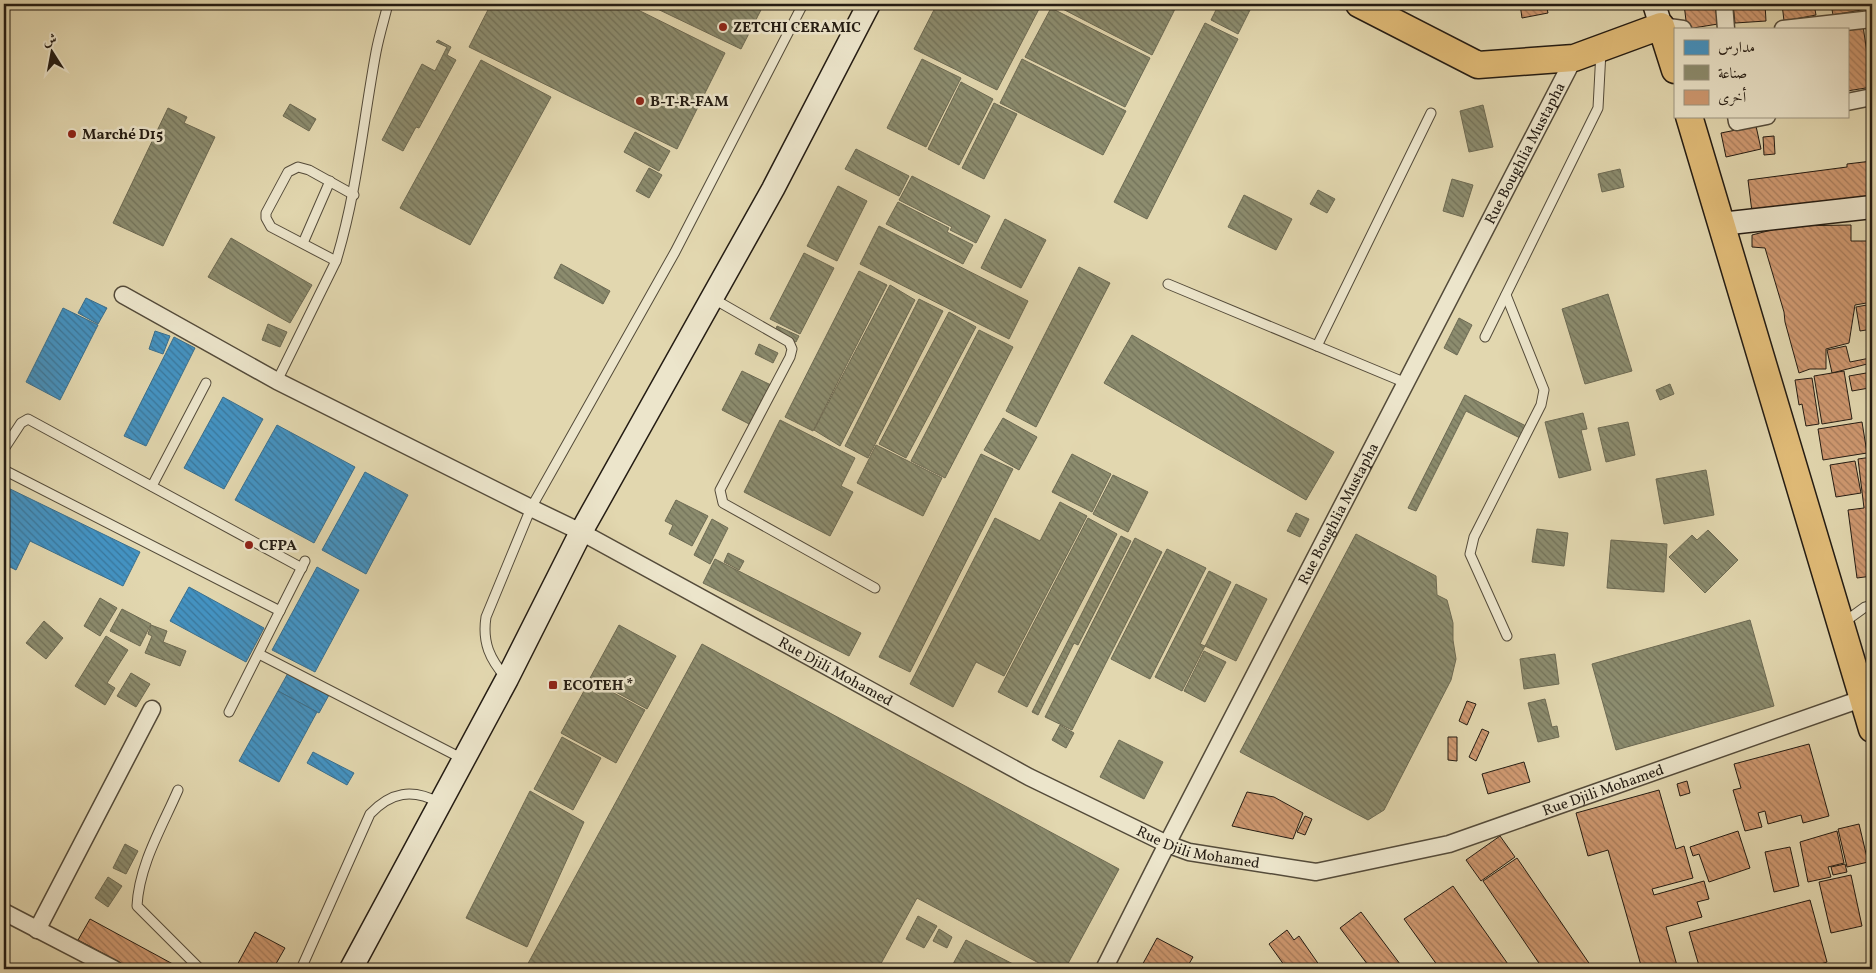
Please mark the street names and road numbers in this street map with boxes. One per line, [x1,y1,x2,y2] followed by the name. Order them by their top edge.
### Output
[1481,79,1572,228] street label: Rue Boughlia Mustapha
[1294,440,1385,589] street label: Rue Boughlia Mustapha
[774,633,896,712] street label: Rue Djili Mohamed
[1540,760,1667,822] street label: Rue Djili Mohamed
[1132,822,1261,875] street label: Rue Djili Mohamed

